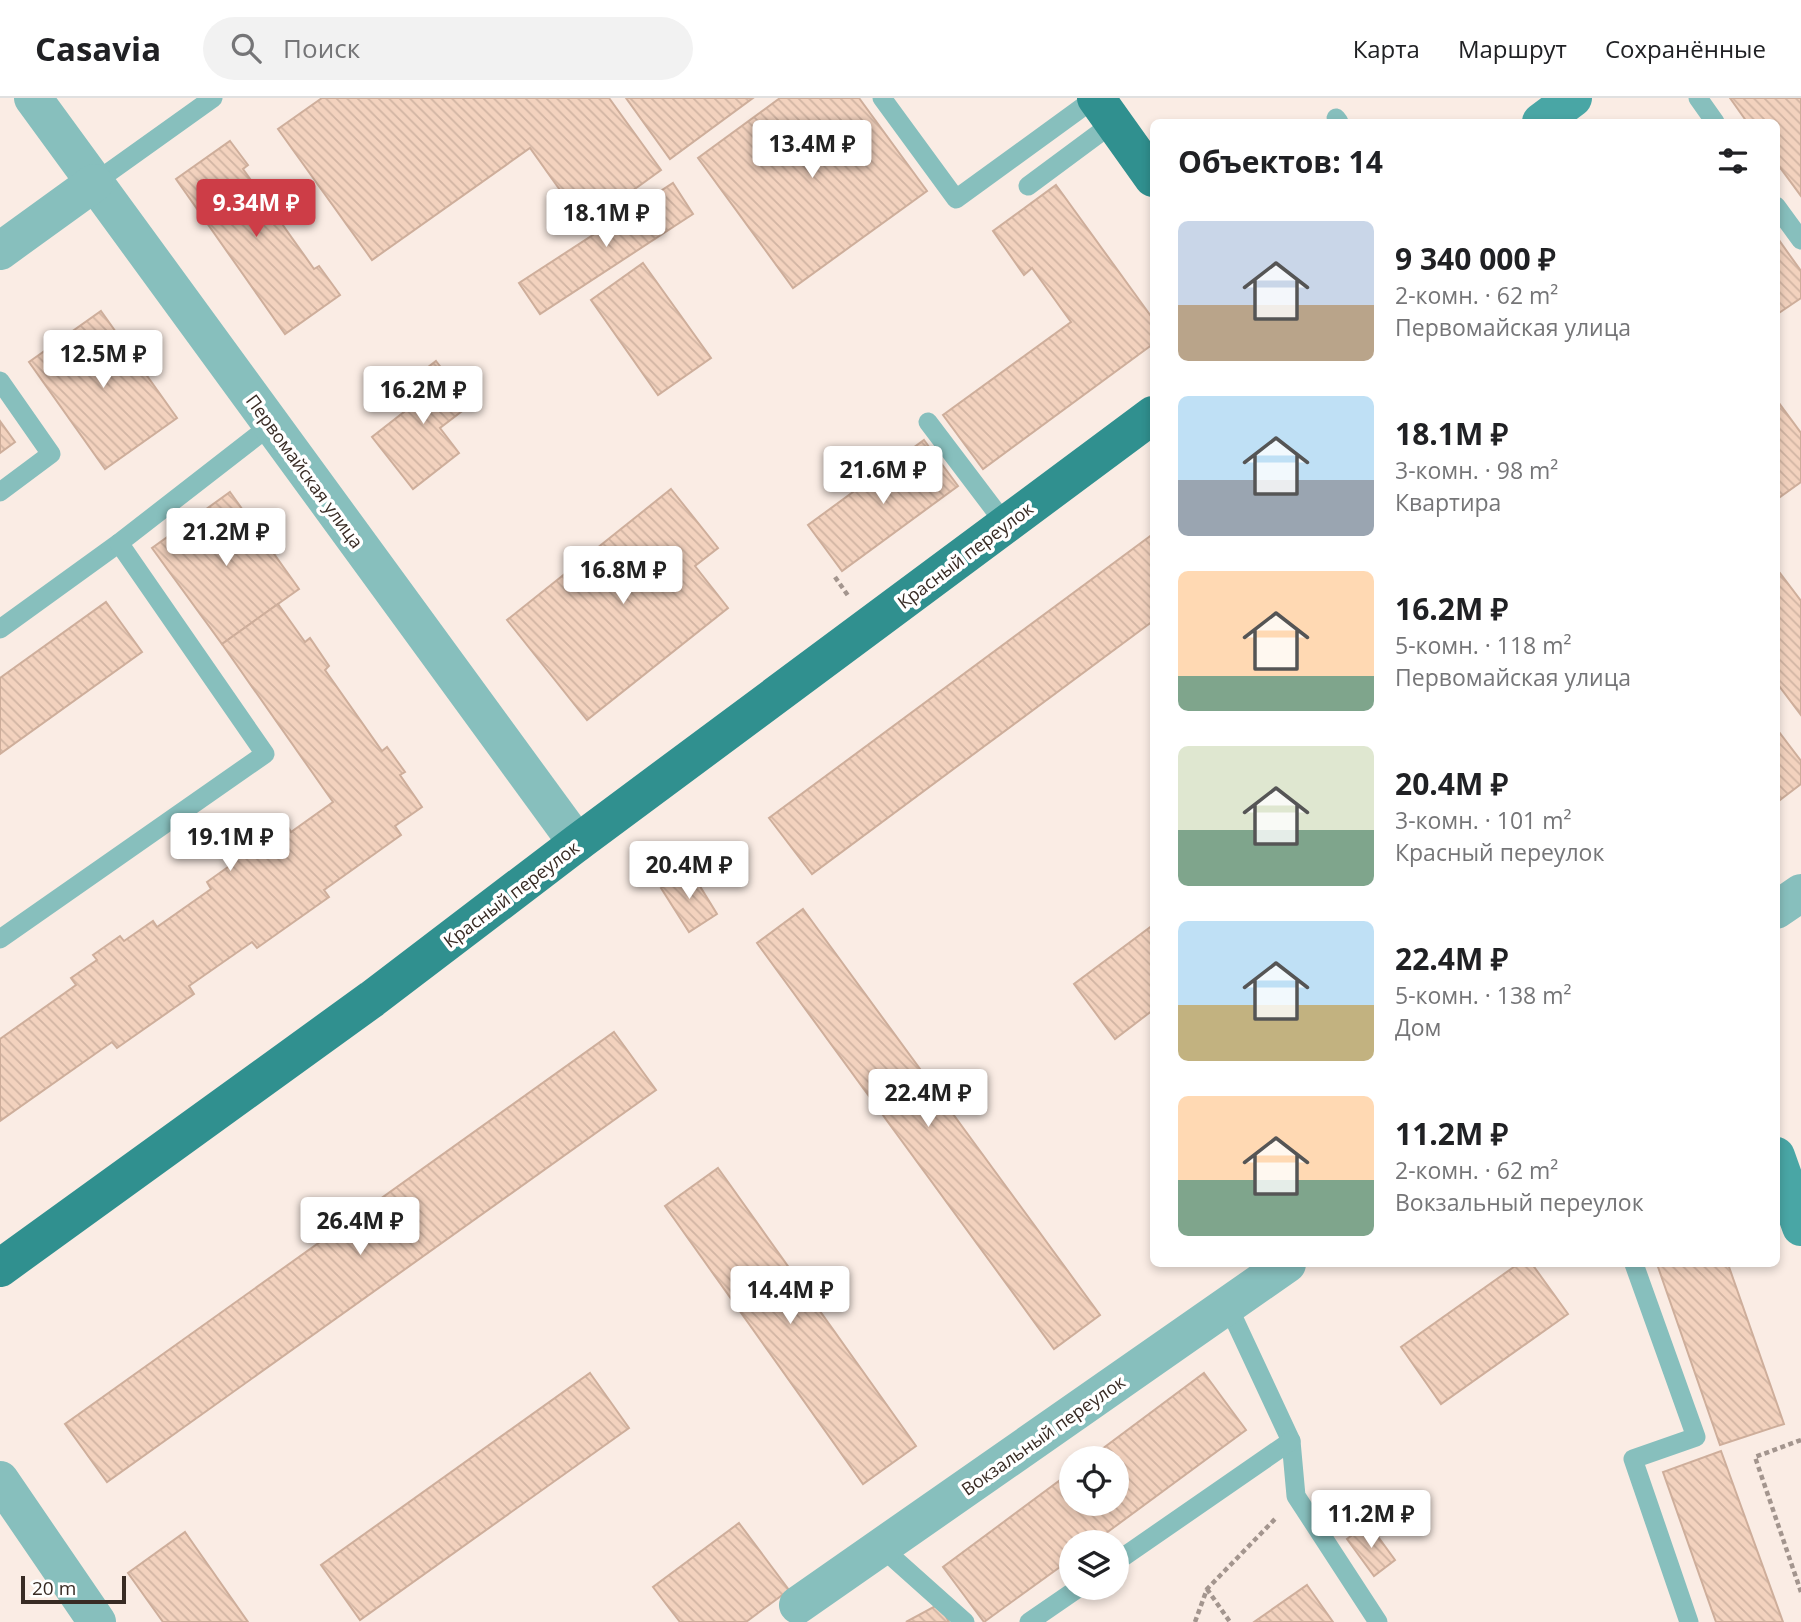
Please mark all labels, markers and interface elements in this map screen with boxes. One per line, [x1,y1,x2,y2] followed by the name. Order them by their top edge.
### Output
[203,17,693,80] search box
[35,26,161,71] text: Casavia
[227,29,265,67] icon: search
[283,30,360,66] text: Поиск
[1353,32,1420,65] text: Карта
[1458,32,1567,65] text: Маршрут
[1605,32,1766,65] text: Сохранённые
[747,120,877,180] pin: 13.4M ₽
[768,127,856,159] text: 13.4M ₽
[1178,141,1383,182] text: Объектов: 14
[1714,142,1752,180] icon: filters
[191,180,321,239] pin: 9.34M ₽
[212,186,300,218] text: 9.34M ₽
[541,190,671,249] pin: 18.1M ₽
[562,196,650,228] text: 18.1M ₽
[1395,238,1556,279] text: 9 340 000 ₽
[1234,249,1318,333] icon: home
[1395,279,1558,311] text: 2-комн. · 62 m²
[1395,311,1631,343] text: Первомайская улица
[38,330,168,390] pin: 12.5M ₽
[59,337,147,369] text: 12.5M ₽
[358,366,488,426] pin: 16.2M ₽
[379,373,467,405] text: 16.2M ₽
[241,389,369,553] street label: Первомайская улица
[1395,413,1509,454] text: 18.1M ₽
[1234,424,1318,508] icon: home
[818,446,948,506] pin: 21.6M ₽
[839,453,927,485] text: 21.6M ₽
[1395,454,1558,486] text: 3-комн. · 98 m²
[1395,486,1501,518] text: Квартира
[892,496,1038,614] street label: Красный переулок
[161,508,291,568] pin: 21.2M ₽
[182,515,270,547] text: 21.2M ₽
[558,546,688,606] pin: 16.8M ₽
[579,553,667,585] text: 16.8M ₽
[1395,588,1509,629] text: 16.2M ₽
[1234,599,1318,683] icon: home
[1395,629,1571,661] text: 5-комн. · 118 m²
[1395,661,1631,693] text: Первомайская улица
[1395,763,1509,804] text: 20.4M ₽
[1234,774,1318,858] icon: home
[1395,804,1571,836] text: 3-комн. · 101 m²
[165,814,295,873] pin: 19.1M ₽
[186,820,274,852] text: 19.1M ₽
[438,835,584,953] street label: Красный переулок
[1395,836,1604,868] text: Красный переулок
[624,842,754,901] pin: 20.4M ₽
[645,848,733,880] text: 20.4M ₽
[1395,938,1509,979] text: 22.4M ₽
[1234,949,1318,1033] icon: home
[1395,979,1571,1011] text: 5-комн. · 138 m²
[1395,1011,1441,1043] text: Дом
[863,1070,993,1129] pin: 22.4M ₽
[884,1076,972,1108] text: 22.4M ₽
[1395,1113,1509,1154] text: 11.2M ₽
[1234,1124,1318,1208] icon: home
[1395,1154,1558,1186] text: 2-комн. · 62 m²
[1395,1186,1644,1218] text: Вокзальный переулок
[295,1198,425,1257] pin: 26.4M ₽
[316,1204,404,1236] text: 26.4M ₽
[725,1266,855,1326] pin: 14.4M ₽
[746,1273,834,1305] text: 14.4M ₽
[956,1369,1130,1501] street label: Вокзальный переулок
[1059,1446,1129,1600] map controls
[1059,1446,1129,1516] button: locate
[1306,1490,1436,1550] pin: 11.2M ₽
[1327,1497,1415,1529] text: 11.2M ₽
[1059,1530,1129,1600] button: layers
[21,1573,126,1605] scale bar
[32,1575,76,1601] text: 20 m

